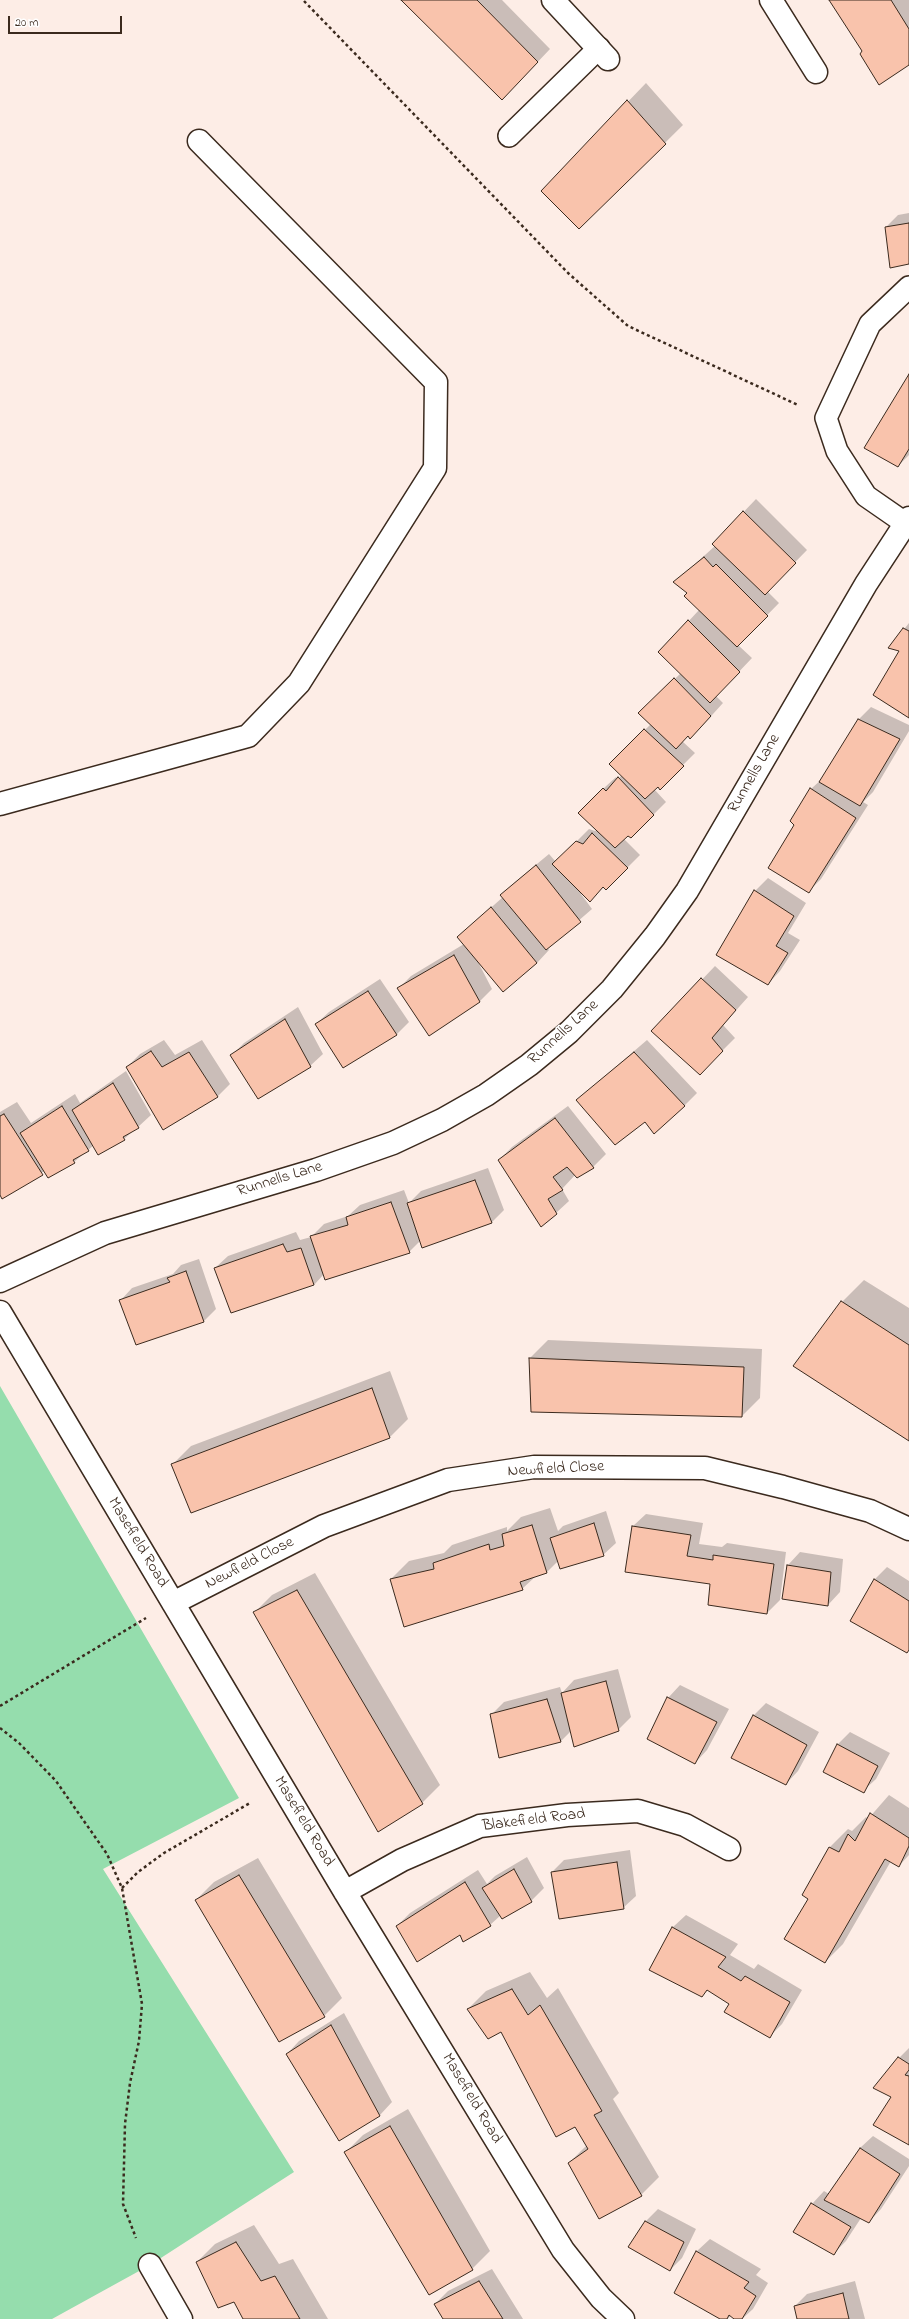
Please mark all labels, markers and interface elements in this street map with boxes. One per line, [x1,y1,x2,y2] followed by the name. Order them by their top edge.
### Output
[10,8,124,34] scale bar
[15,14,38,32] text: 20 m
[725,731,785,817] street label: Runnells Lane
[525,996,603,1070] street label: Runnells Lane
[235,1158,325,1202] street label: Runnells Lane
[507,1458,605,1482] street label: Newfield Close
[103,1495,171,1591] street label: Masefield Road
[203,1533,297,1595] street label: Newfield Close
[269,1774,337,1870] street label: Masefield Road
[482,1805,586,1837] street label: Blakefield Road
[437,2051,505,2147] street label: Masefield Road

